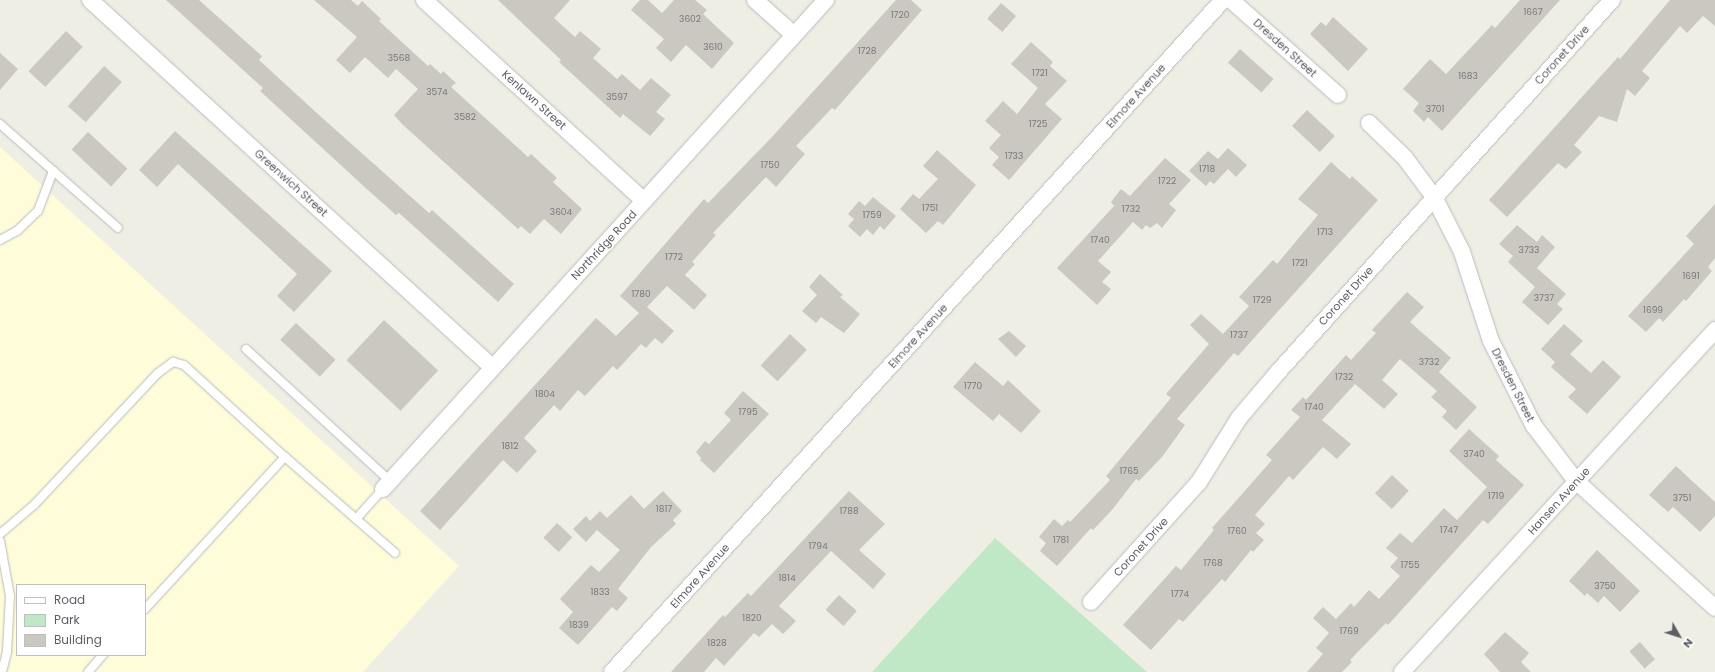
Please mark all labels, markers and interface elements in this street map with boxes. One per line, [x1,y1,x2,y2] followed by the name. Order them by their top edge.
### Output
[1523,7,1543,17] house number: 1667
[891,10,909,20] house number: 1720
[679,14,701,24] house number: 3602
[1251,16,1319,80] street label: Dresden Street
[1532,23,1592,87] street label: Coronet Drive
[703,42,723,52] house number: 3610
[858,46,876,56] house number: 1728
[388,53,410,63] house number: 3568
[1104,61,1168,131] street label: Elmore Avenue
[499,68,569,132] street label: Kenlawn Street
[1032,68,1048,78] house number: 1721
[1458,71,1478,81] house number: 1683
[426,87,448,97] house number: 3574
[606,92,628,102] house number: 3597
[1426,104,1444,114] house number: 3701
[454,112,476,122] house number: 3582
[1029,119,1047,129] house number: 1725
[252,147,330,219] street label: Greenwich Street
[1005,151,1023,161] house number: 1733
[760,160,780,170] house number: 1750
[1199,164,1215,174] house number: 1718
[1158,176,1176,186] house number: 1722
[922,203,938,213] house number: 1751
[1122,204,1140,214] house number: 1732
[550,207,572,217] house number: 3604
[568,208,640,282] street label: Northridge Road
[862,210,882,220] house number: 1759
[1317,227,1333,237] house number: 1713
[1090,235,1110,245] house number: 1740
[1519,245,1539,255] house number: 3733
[665,252,683,262] house number: 1772
[1292,258,1308,268] house number: 1721
[1316,264,1376,328] street label: Coronet Drive
[1682,271,1700,281] house number: 1691
[631,289,651,299] house number: 1780
[1534,293,1554,303] house number: 3737
[1253,295,1271,305] house number: 1729
[886,301,950,371] street label: Elmore Avenue
[1643,305,1663,315] house number: 1699
[1230,330,1248,340] house number: 1737
[1489,346,1537,424] street label: Dresden Street
[1419,357,1439,367] house number: 3732
[1335,372,1353,382] house number: 1732
[964,381,982,391] house number: 1770
[535,389,555,399] house number: 1804
[1304,402,1324,412] house number: 1740
[738,407,758,417] house number: 1795
[502,441,518,451] house number: 1812
[1463,449,1485,459] house number: 3740
[1525,465,1593,537] street label: Hansen Avenue
[1119,466,1139,476] house number: 1765
[1488,491,1504,501] house number: 1719
[1673,493,1691,503] house number: 3751
[656,504,672,514] house number: 1817
[839,506,859,516] house number: 1788
[1111,515,1171,579] street label: Coronet Drive
[1440,525,1458,535] house number: 1747
[1227,526,1247,536] house number: 1760
[1053,535,1069,545] house number: 1781
[668,541,732,611] street label: Elmore Avenue
[808,541,828,551] house number: 1794
[1203,558,1223,568] house number: 1768
[1400,560,1420,570] house number: 1755
[778,573,796,583] house number: 1814
[1594,581,1616,591] house number: 3750
[16,584,146,656] legend
[590,587,610,597] house number: 1833
[1171,589,1189,599] house number: 1774
[54,591,85,608] text: Road
[54,611,80,628] text: Park
[742,613,762,623] house number: 1820
[1659,616,1699,656] north arrow
[569,620,589,630] house number: 1839
[1339,626,1359,636] house number: 1769
[54,631,102,648] text: Building
[1680,635,1697,652] text: N
[707,638,727,648] house number: 1828

